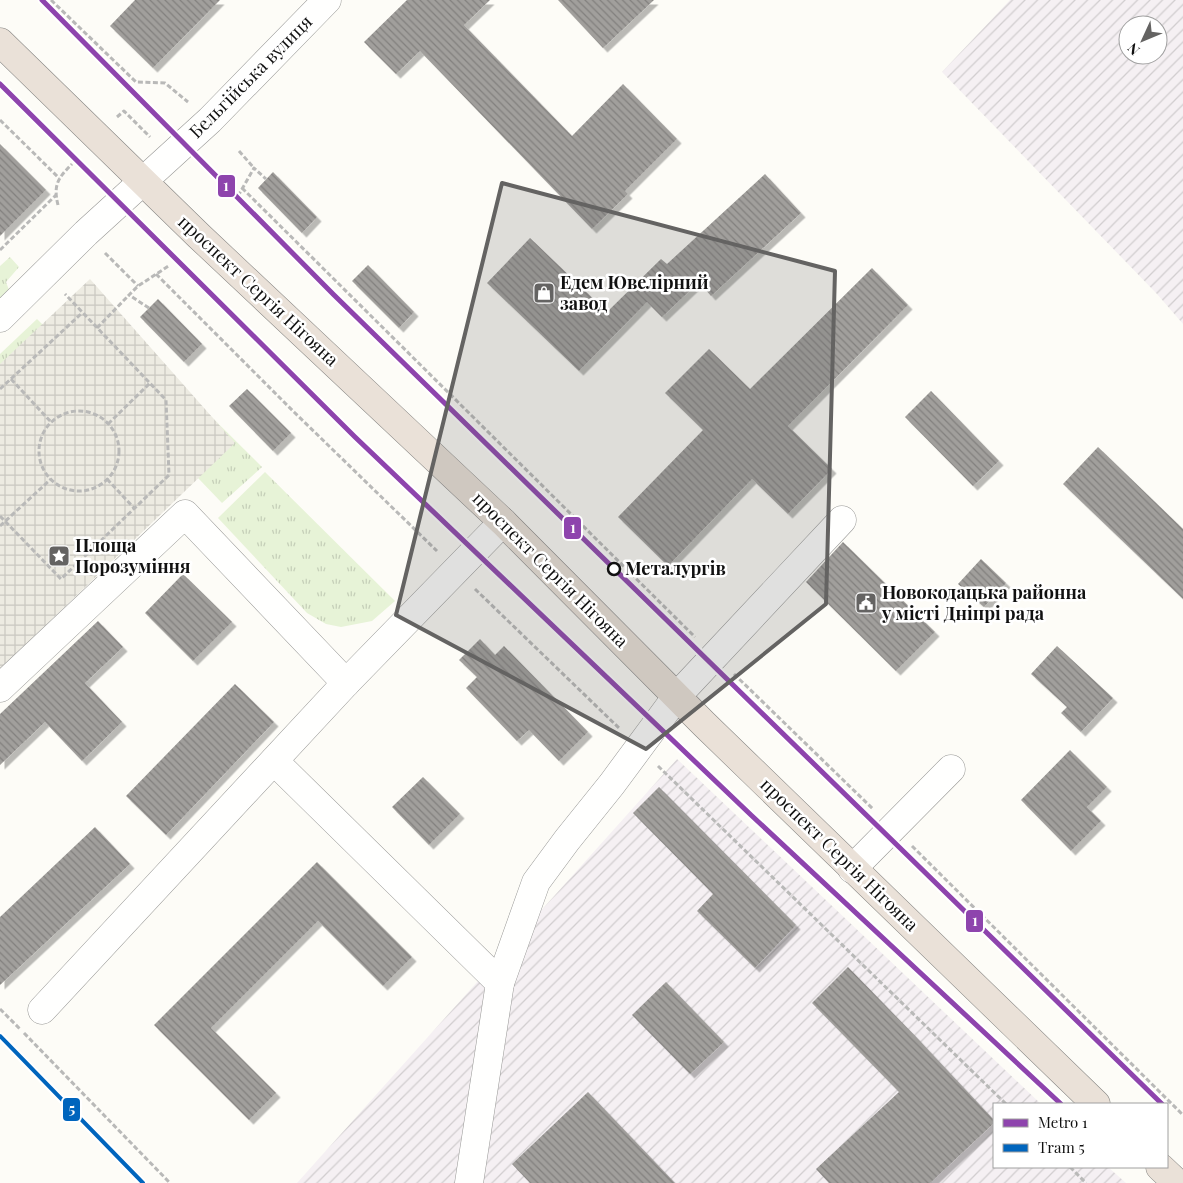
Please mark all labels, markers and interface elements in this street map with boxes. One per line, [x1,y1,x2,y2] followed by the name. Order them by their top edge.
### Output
[184,9,317,143] street label: Бельгійська вулиця
[1118,15,1168,65] north arrow
[1123,39,1144,60] text: N
[217,174,236,198] line badge: 1
[223,176,229,195] text: 1
[173,210,344,371] street label: проспект Сергія Нігояна
[560,270,709,315] place label: Едем Ювелірний завод
[532,281,556,305] shop icon: Едем Ювелірний завод
[468,486,634,652] street label: проспект Сергія Нігояна
[563,516,582,540] line badge: 1
[570,518,576,537] text: 1
[75,533,191,578] place label: Площа Порозуміння
[47,544,71,568] place icon: Площа Порозуміння
[625,556,726,580] place label: Металургів
[607,562,621,576] marker: Металургів
[881,580,1087,625] place label: Новокодацька районна у місті Дніпрі рада
[854,591,878,615] public building icon: Новокодацька районна у місті Дніпрі рада
[756,772,924,936] street label: проспект Сергія Нігояна
[965,909,984,933] line badge: 1
[972,911,978,930] text: 1
[62,1097,81,1122] line badge: 5
[69,1099,75,1118] text: 5
[993,1103,1168,1168] legend
[1038,1112,1088,1132] text: Metro 1
[1038,1137,1085,1157] text: Tram 5

